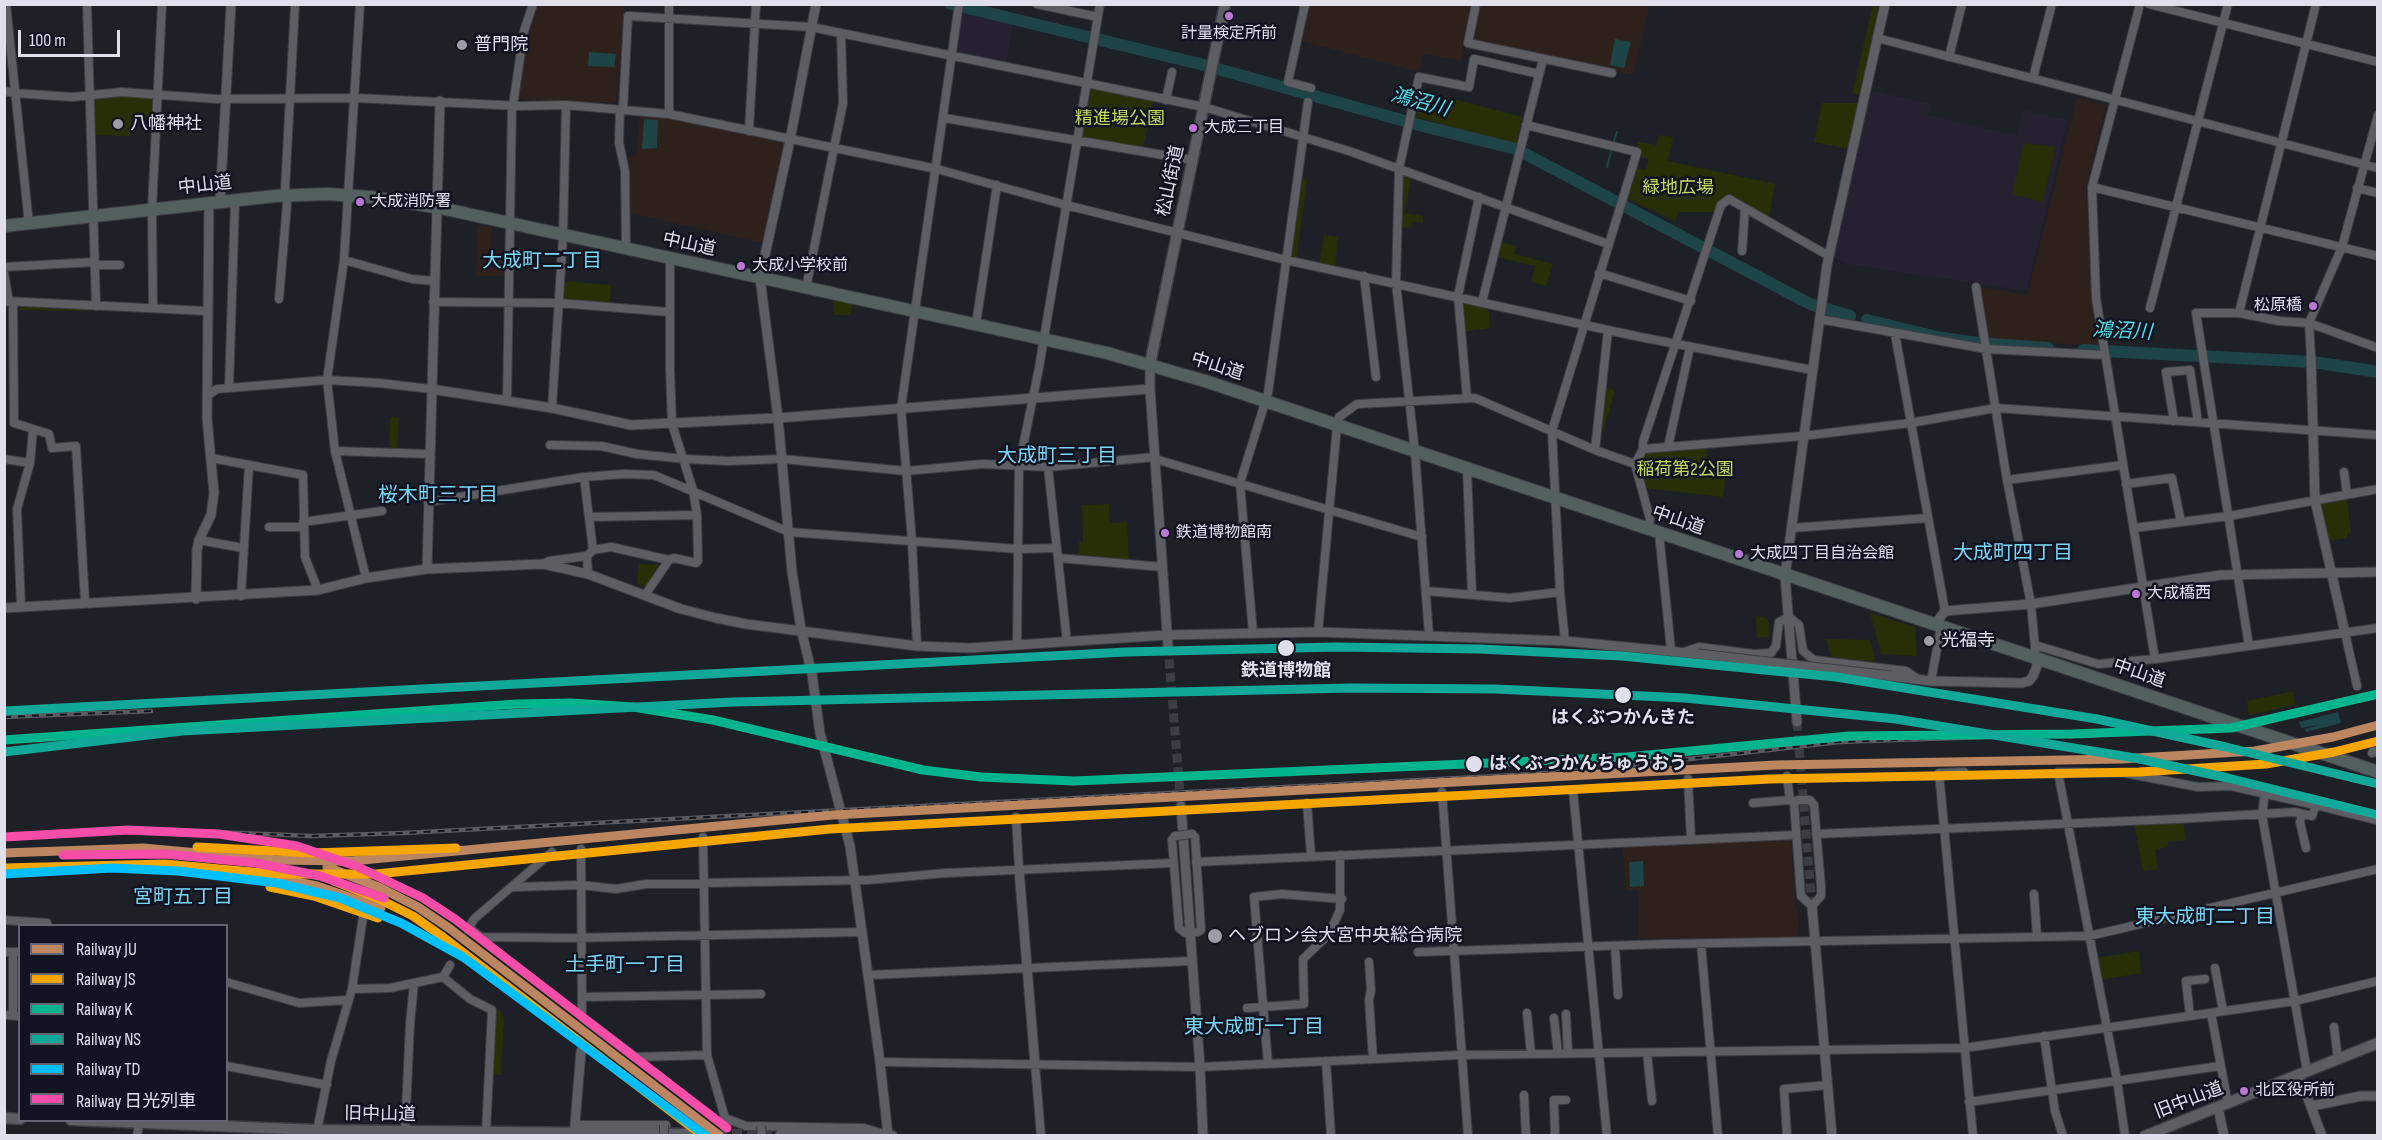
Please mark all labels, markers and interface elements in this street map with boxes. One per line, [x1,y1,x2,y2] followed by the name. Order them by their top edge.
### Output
[1223,10,1235,22] marker: 計量検定所前
[21,18,123,56] scale bar
[1181,24,1277,44] place label: 計量検定所前
[29,30,66,51] text: 100 m
[474,34,528,56] place label: 普門院
[455,38,469,52] marker: 普門院
[1388,84,1452,122] water label: 鴻沼川
[1075,108,1165,130] park label: 精進場公園
[130,113,202,135] place label: 八幡神社
[111,117,125,131] marker: 八幡神社
[1204,118,1284,138] place label: 大成三丁目
[1187,122,1199,134] marker: 大成三丁目
[1153,144,1189,218] street label: 松山街道
[177,172,233,200] street label: 中山道
[1642,177,1714,199] park label: 緑地広場
[371,192,451,212] place label: 大成消防署
[354,196,366,208] marker: 大成消防署
[660,229,718,261] street label: 中山道
[482,250,602,274] district label: 大成町二丁目
[752,256,848,276] place label: 大成小学校前
[735,260,747,272] marker: 大成小学校前
[2254,296,2302,316] place label: 松原橋
[2307,300,2319,312] marker: 松原橋
[2091,318,2153,346] water label: 鴻沼川
[1188,348,1246,386] street label: 中山道
[997,445,1117,469] district label: 大成町三丁目
[1636,459,1734,481] park label: 稲荷第2公園
[378,484,498,508] district label: 桜木町三丁目
[1649,502,1707,540] street label: 中山道
[1176,523,1272,543] place label: 鉄道博物館南
[1159,527,1171,539] marker: 鉄道博物館南
[1953,542,2073,566] district label: 大成町四丁目
[1750,544,1894,564] place label: 大成四丁目自治会館
[1733,548,1745,560] marker: 大成四丁目自治会館
[2147,584,2211,604] place label: 大成橋西
[2130,588,2142,600] marker: 大成橋西
[1941,630,1995,652] place label: 光福寺
[1922,634,1936,648] marker: 光福寺
[1276,638,1296,658] marker: 鉄道博物館
[2110,655,2168,693] street label: 中山道
[1241,660,1331,682] place label: 鉄道博物館
[1613,685,1633,705] marker: はくぶつかんきた
[1551,707,1695,729] place label: はくぶつかんきた
[1489,753,1687,775] place label: はくぶつかんちゅうおう
[1464,754,1484,774] marker: はくぶつかんちゅうおう
[133,886,233,910] district label: 宮町五丁目
[2135,906,2275,930] district label: 東大成町二丁目
[18,924,228,1122] legend
[1228,925,1462,947] place label: ヘブロン会大宮中央総合病院
[1206,927,1224,945] marker: ヘブロン会大宮中央総合病院
[76,939,137,960] text: Railway JU
[565,954,685,978] district label: 土手町一丁目
[76,969,136,990] text: Railway JS
[76,999,132,1020] text: Railway K
[1184,1016,1324,1040] district label: 東大成町一丁目
[76,1029,141,1050] text: Railway NS
[76,1059,140,1080] text: Railway TD
[2152,1078,2226,1124] street label: 旧中山道
[2255,1081,2335,1101] place label: 北区役所前
[2238,1085,2250,1097] marker: 北区役所前
[76,1091,196,1112] text: Railway 日光列車
[344,1104,416,1126] street label: 旧中山道

